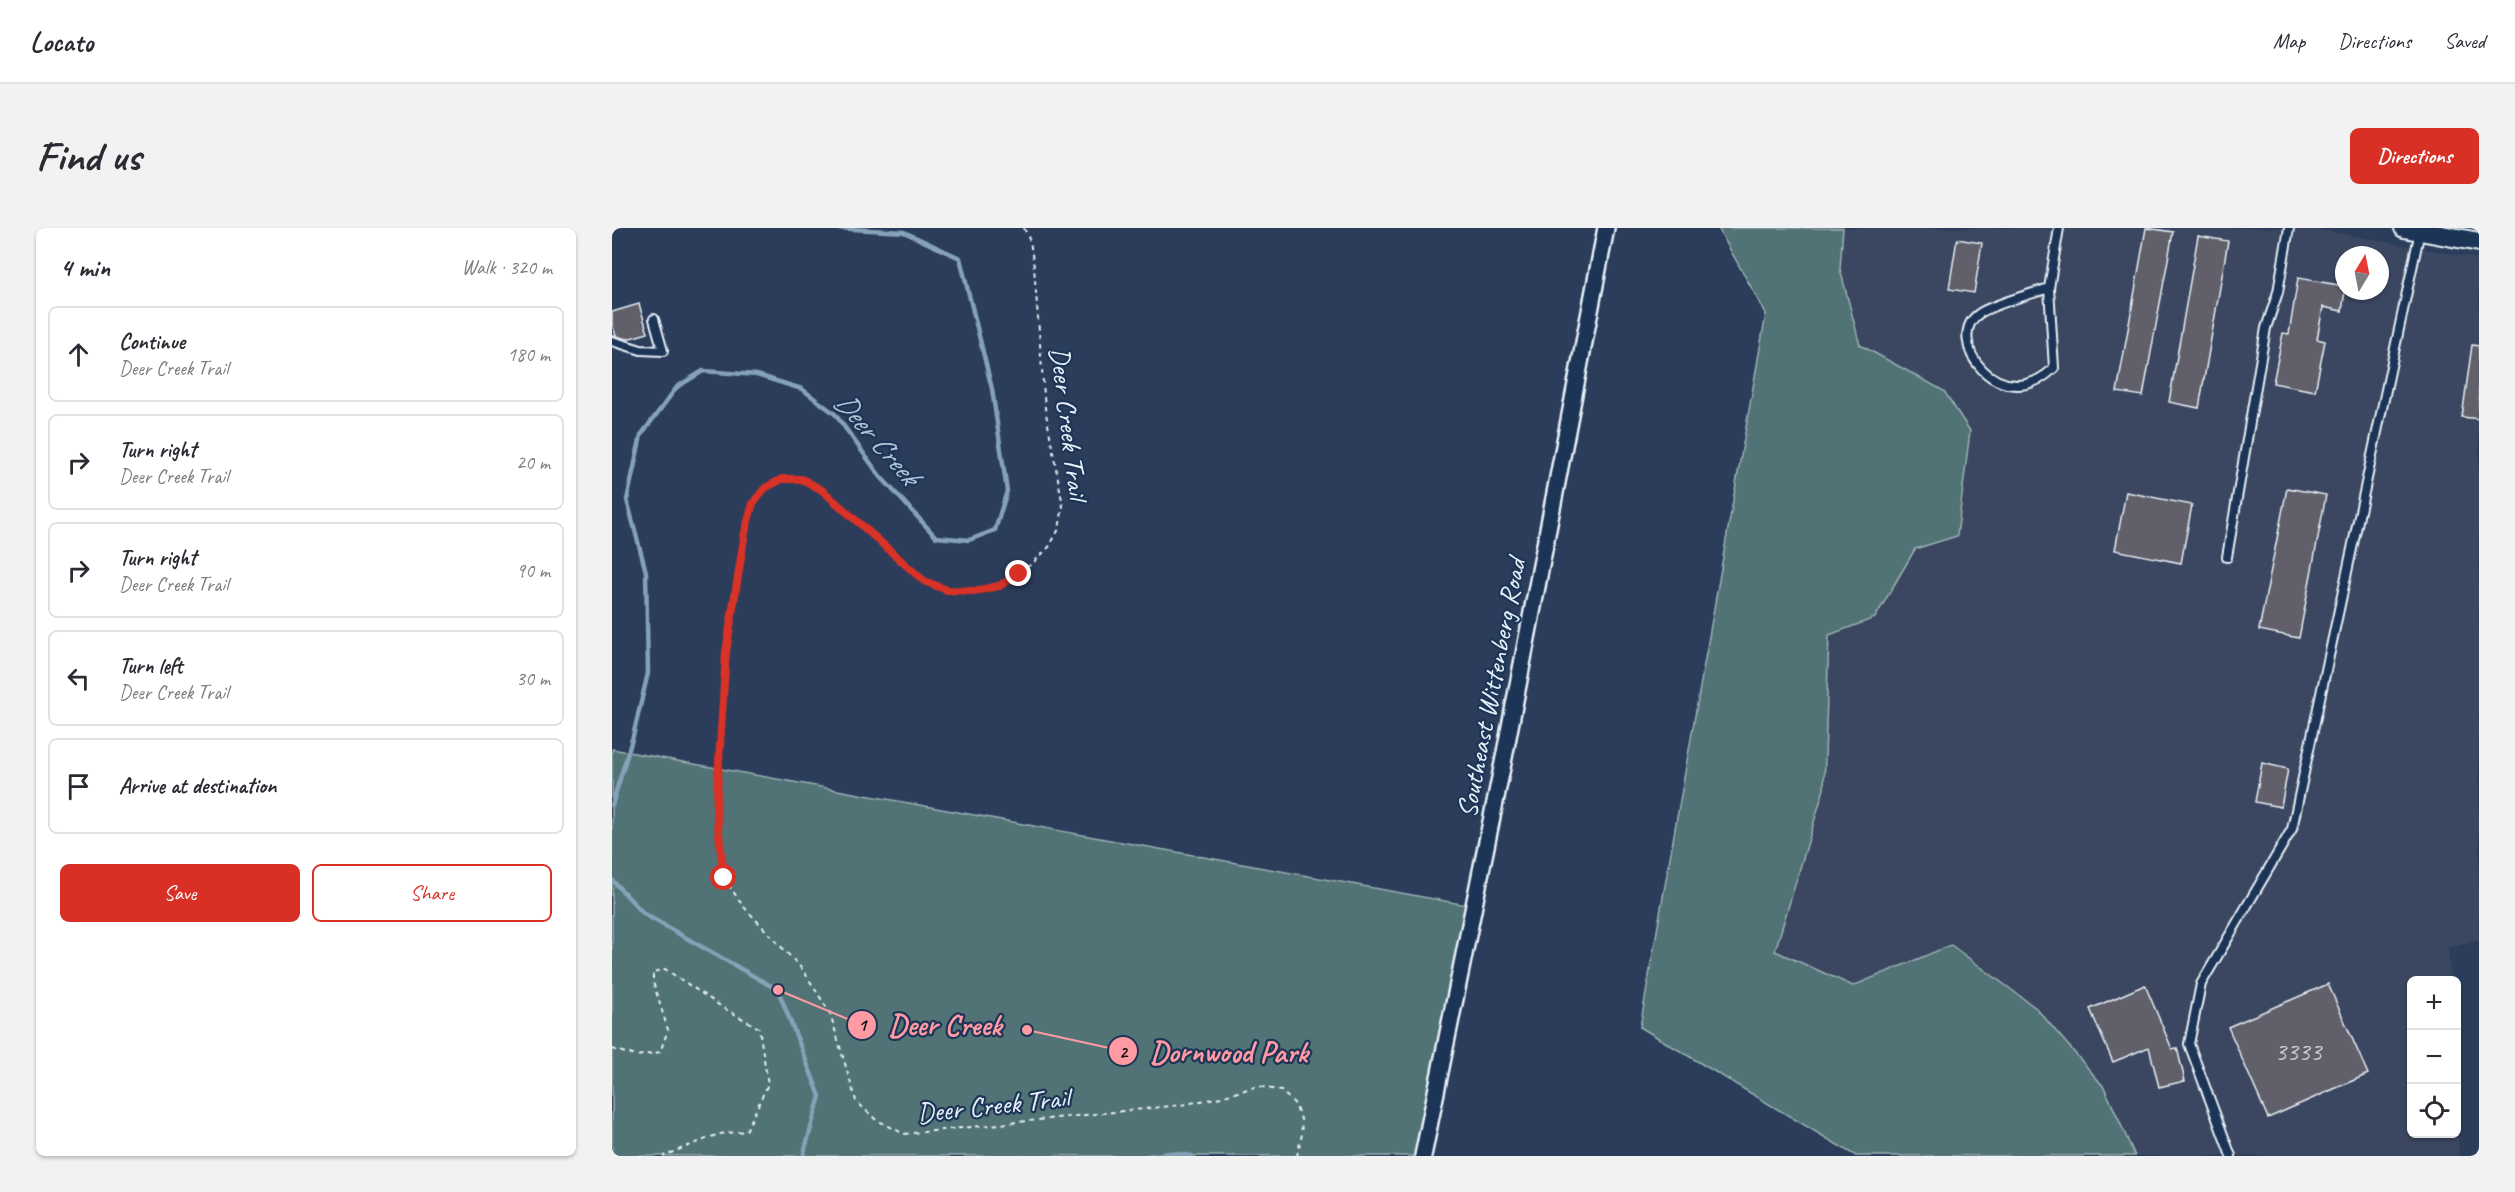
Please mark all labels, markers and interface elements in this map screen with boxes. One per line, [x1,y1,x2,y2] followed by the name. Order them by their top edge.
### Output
[30,24,93,59] text: Locato
[2273,28,2305,54] text: Map
[2338,28,2411,54] text: Directions
[2444,28,2485,54] text: Saved
[2350,128,2479,184] button: Directions
[36,130,141,183] text: Find us
[2335,246,2389,300] north arrow
[60,251,110,284] text: 4 min
[462,255,552,280] text: Walk · 320 m
[119,328,185,356] text: Continue
[62,338,95,371] icon: ahead
[507,342,550,367] text: 180 m
[1042,345,1096,506] street label: Deer Creek Trail
[119,356,228,381] text: Deer Creek Trail
[826,384,932,497] water label: Deer Creek
[119,436,196,464] text: Turn right
[62,446,95,479] icon: right
[516,450,550,475] text: 20 m
[119,464,228,489] text: Deer Creek Trail
[119,544,196,572] text: Turn right
[1449,552,1534,821] street label: Southeast Wittenberg Road
[62,554,95,587] icon: right
[516,558,550,583] text: 90 m
[1005,560,1031,586] route end
[119,572,228,597] text: Deer Creek Trail
[119,652,183,680] text: Turn left
[62,662,95,695] icon: left
[516,666,550,691] text: 30 m
[119,680,228,705] text: Deer Creek Trail
[62,770,95,803] icon: arrive
[119,772,276,800] text: Arrive at destination
[60,864,300,922] button: Save
[312,864,552,922] button: Share
[710,864,736,890] route start
[2407,976,2461,1138] map controls
[2407,976,2461,1030] button: +
[847,1001,1013,1049] callout: Deer Creek
[889,1006,1004,1044] text: Deer Creek
[858,1014,868,1036] text: 1
[1108,1027,1320,1075] callout: Dornwood Park
[2407,1030,2461,1084] button: −
[1150,1033,1311,1071] text: Dornwood Park
[2275,1035,2324,1068] house number: 3333
[1119,1041,1129,1063] text: 2
[915,1079,1076,1130] street label: Deer Creek Trail
[2407,1084,2461,1138] button: locate

